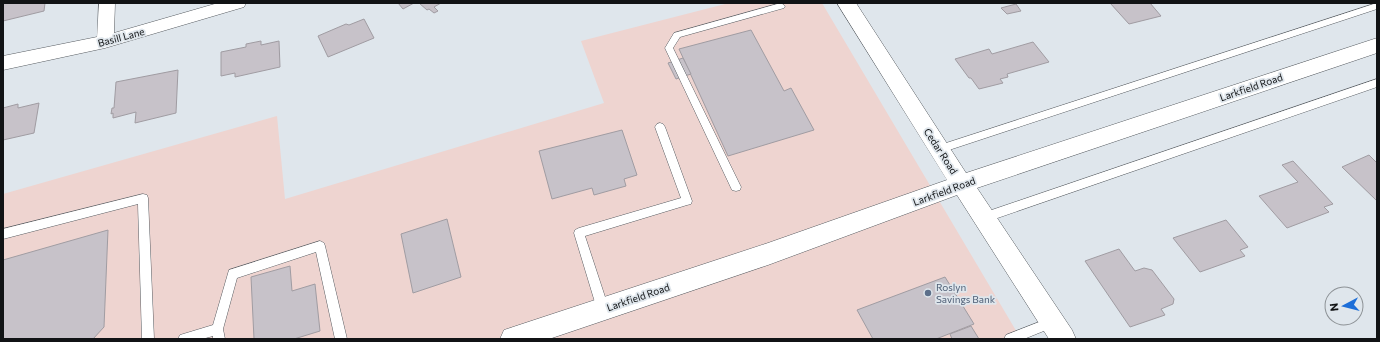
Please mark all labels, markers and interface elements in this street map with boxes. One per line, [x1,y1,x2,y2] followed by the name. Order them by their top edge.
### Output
[96,25,146,49] street label: Basill Lane
[1218,71,1284,103] street label: Larkfield Road
[922,126,960,176] street label: Cedar Road
[911,174,977,208] street label: Larkfield Road
[605,281,671,313] street label: Larkfield Road
[936,281,996,305] place label: Roslyn Savings Bank
[1324,286,1364,326] north arrow
[923,288,933,298] marker: Roslyn Savings Bank
[1327,302,1341,312] text: N

